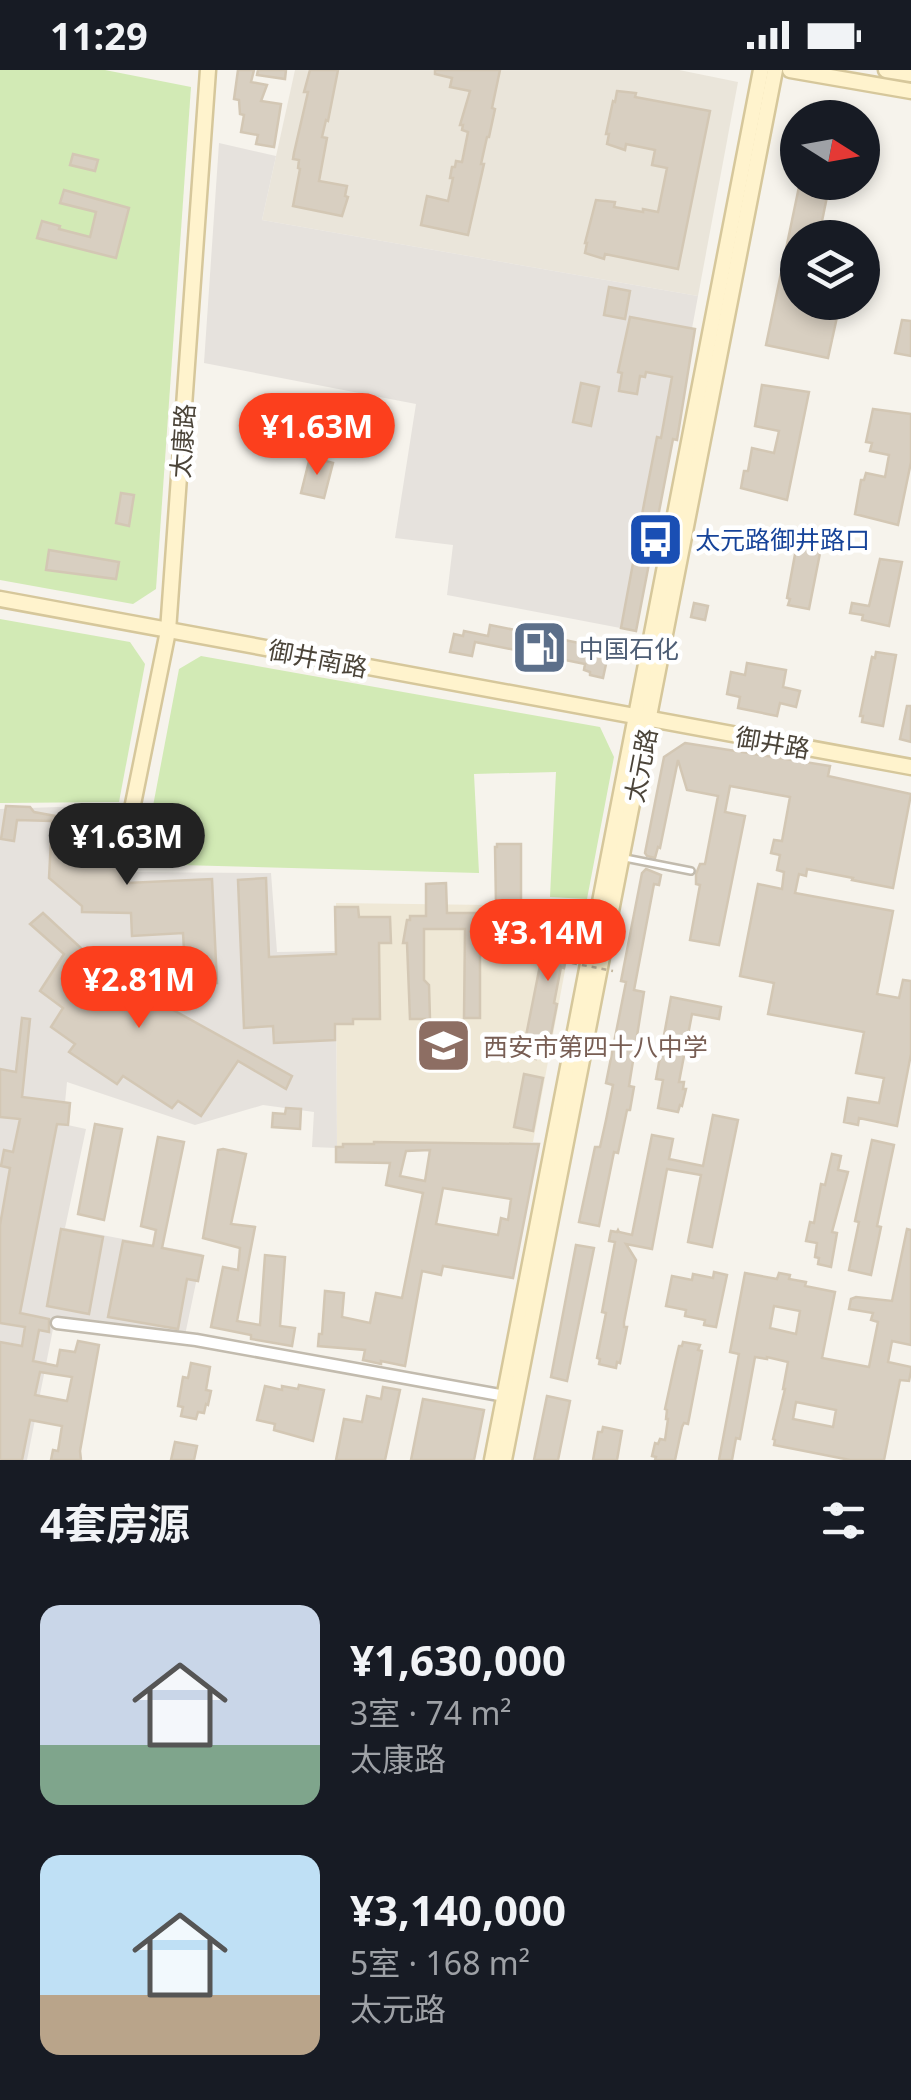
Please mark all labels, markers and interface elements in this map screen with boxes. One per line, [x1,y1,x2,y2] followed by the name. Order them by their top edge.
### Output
[50,9,148,61] text: 11:29
[780,100,880,200] north arrow
[780,100,880,320] map controls
[780,220,880,320] button: layers
[236,393,398,478] pin: ¥1.63M
[162,402,202,480] street label: 太康路
[261,404,373,447] text: ¥1.63M
[626,509,686,569] bus stop icon: 太元路御井路口
[695,522,870,556] place label: 太元路御井路口
[510,618,570,678] fuel station icon: 中国石化
[579,631,679,665] place label: 中国石化
[266,632,370,684] street label: 御井南路
[733,719,813,765] street label: 御井路
[616,725,664,805] street label: 太元路
[46,803,208,888] pin: ¥1.63M
[71,814,183,857] text: ¥1.63M
[467,899,629,984] pin: ¥3.14M
[492,910,604,953] text: ¥3.14M
[58,946,220,1031] pin: ¥2.81M
[83,957,195,1000] text: ¥2.81M
[414,1016,474,1076] school or university icon: 西安市第四十八中学
[483,1029,708,1063] place label: 西安市第四十八中学
[816,1493,871,1548] icon: filters
[40,1494,190,1551] text: 4套房源
[350,1631,566,1688] text: ¥1,630,000
[120,1645,240,1765] icon: home
[350,1691,512,1734] text: 3室 · 74 m²
[350,1737,446,1780] text: 太康路
[350,1881,566,1938] text: ¥3,140,000
[120,1895,240,2015] icon: home
[350,1941,530,1984] text: 5室 · 168 m²
[350,1987,446,2030] text: 太元路

